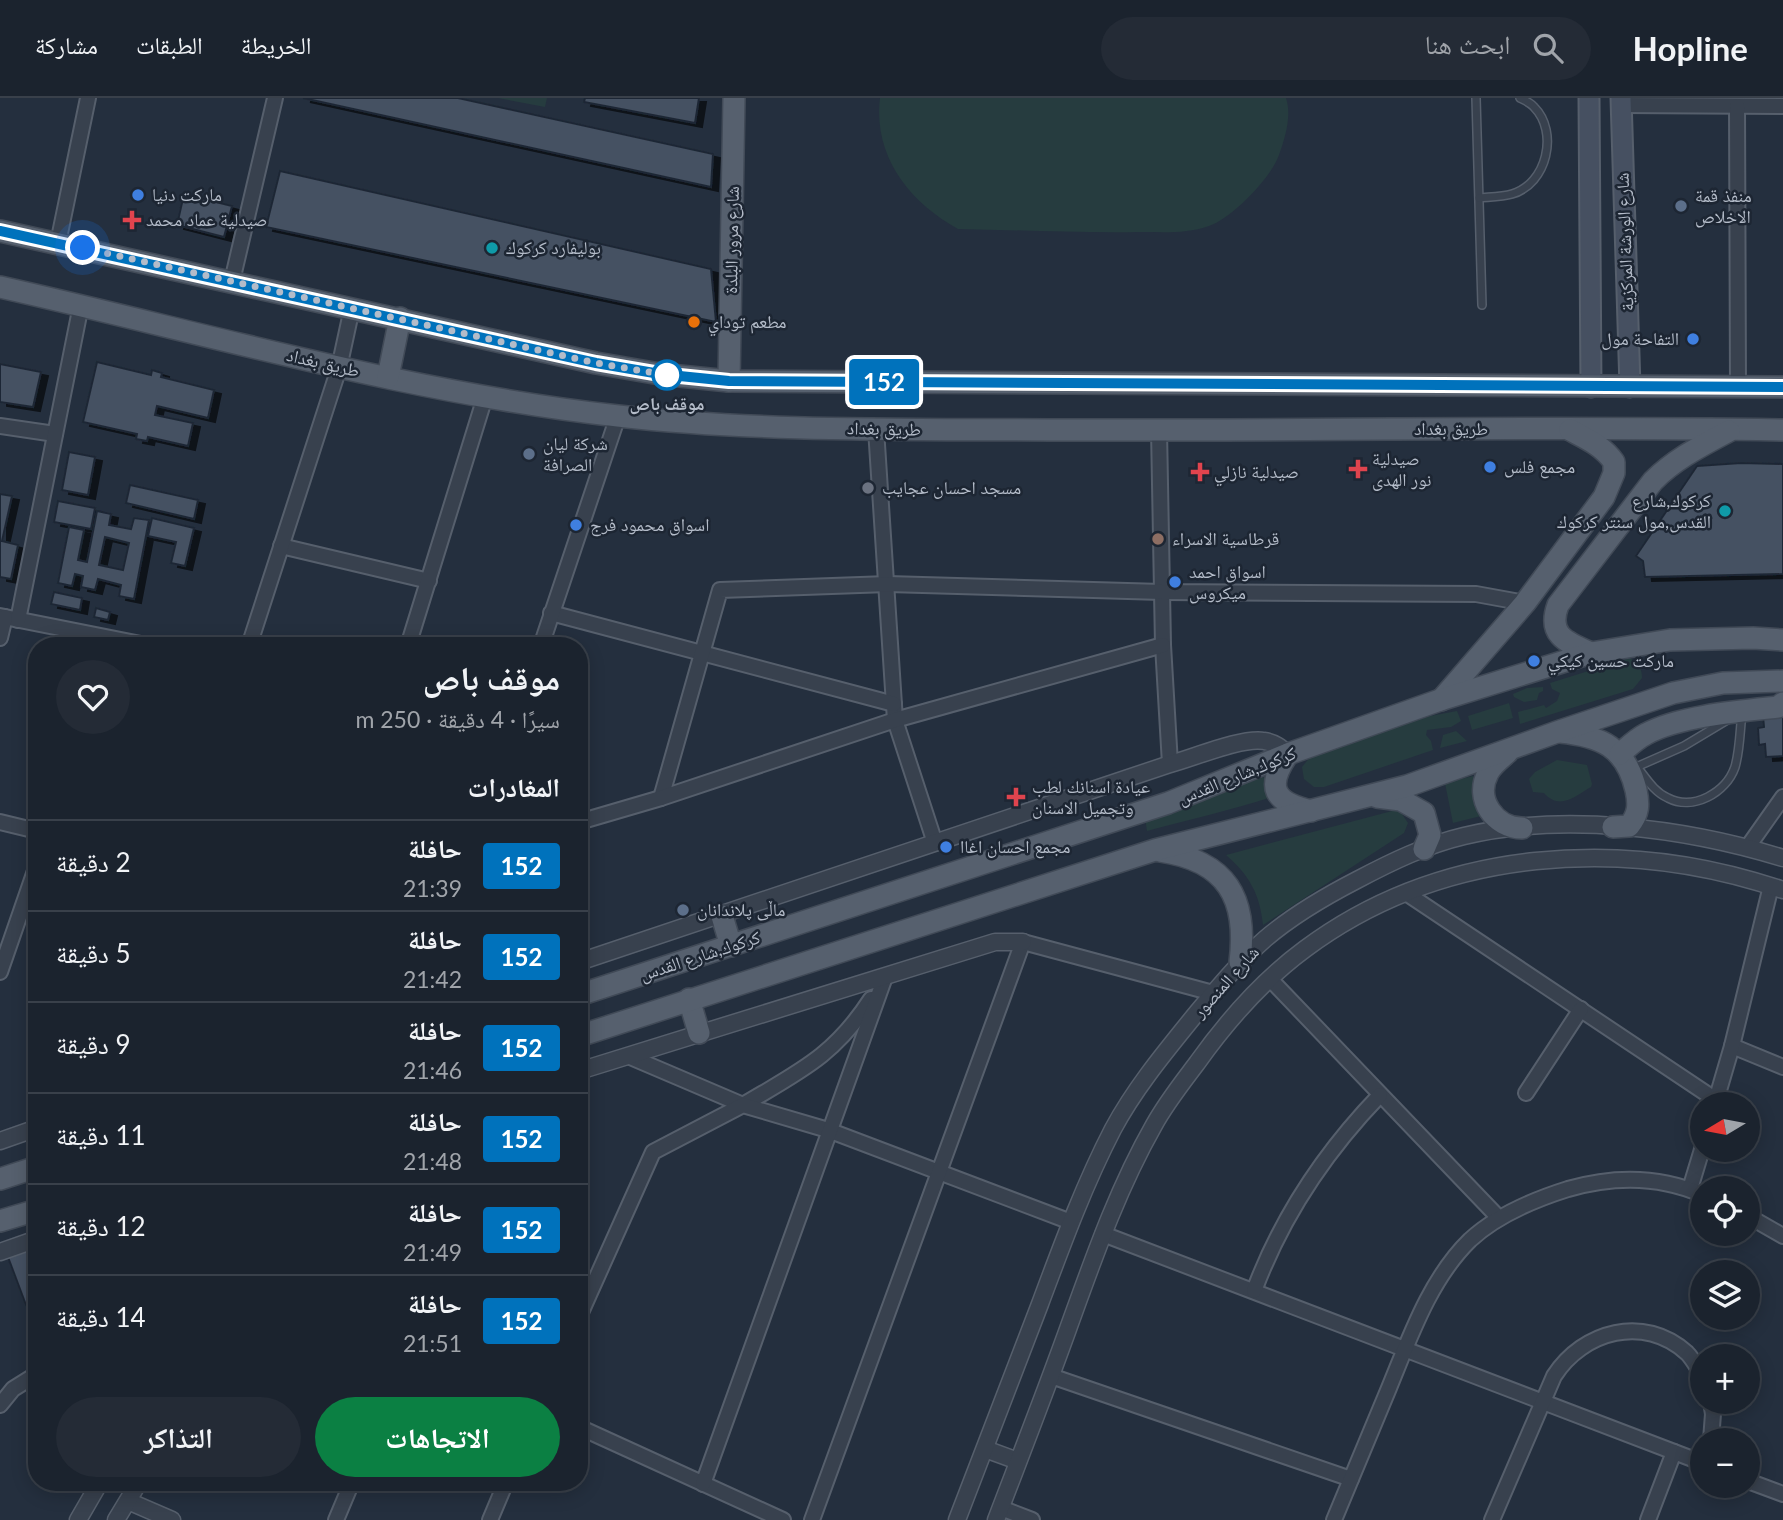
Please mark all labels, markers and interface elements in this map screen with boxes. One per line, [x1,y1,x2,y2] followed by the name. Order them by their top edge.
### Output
[1101,17,1591,80] search box
[1425,28,1511,60] text: ابحث هنا
[1633,28,1748,68] text: Hopline
[1529,29,1567,67] icon: search
[35,30,98,59] text: مشاركة
[136,30,203,59] text: الطبقات
[241,30,311,59] text: الخريطة
[1611,172,1638,312] street label: شارع الورشة المركزية
[152,183,222,205] place label: ماركت دنيا
[1695,184,1752,228] place label: منفذ قمة الاخلاص
[719,186,744,294] street label: شارع مرور البلدة
[130,187,146,203] marker: ماركت دنيا
[1673,198,1689,214] marker: منفذ قمة الاخلاص
[146,208,268,230] place label: صيدلية عماد محمد
[124,212,140,228] marker: صيدلية عماد محمد
[65,230,100,265] your location
[506,236,601,259] place label: بوليفارد كركوك
[484,240,500,256] marker: بوليفارد كركوك
[708,310,787,337] place label: مطعم توداي
[686,314,702,330] marker: مطعم توداي
[1601,327,1679,350] place label: التفاحة مول
[1685,331,1701,347] marker: التفاحة مول
[284,343,362,382] street label: طريق بغداد
[844,359,924,405] line badge: 152
[652,360,682,390] marker: موقف باص
[863,367,905,396] text: 152
[630,392,704,415] place label: موقف باص
[847,416,921,441] street label: طريق بغداد
[1414,417,1488,440] street label: طريق بغداد
[543,432,608,475] place label: شركة ليان الصرافة
[521,446,537,462] marker: شركة ليان الصرافة
[1372,447,1432,491] place label: صيدلية نور الهدى
[1504,455,1575,479] place label: مجمع فلس
[1482,459,1498,475] marker: مجمع فلس
[1214,460,1299,487] place label: صيدلية نازلي
[1350,461,1366,477] marker: صيدلية نور الهدى
[1192,464,1208,480] marker: صيدلية نازلي
[882,476,1021,499] place label: مسجد احسان عجايب
[860,480,876,496] marker: مسجد احسان عجايب
[1557,489,1712,533] place label: كركوك,شارع القدس,مول سنتر كركوك
[1717,503,1733,519] marker: كركوك,شارع القدس,مول سنتر كركوك
[590,513,709,537] place label: اسواق محمود فرج
[568,517,584,533] marker: اسواق محمود فرج
[1172,527,1279,549] place label: قرطاسية الاسراء
[1150,531,1166,547] marker: قرطاسية الاسراء
[1189,560,1266,604] place label: اسواق احمد ميكروس
[1167,574,1183,590] marker: اسواق احمد ميكروس
[1548,649,1674,676] place label: ماركت حسين كيكي
[1526,653,1542,669] marker: ماركت حسين كيكي
[423,657,560,697] text: موقف باص
[56,660,130,734] button: heart
[355,705,560,733] text: سيرًا · 4 دقيقة · 250 m
[1174,741,1300,810] street label: كركوك,شارع القدس
[468,771,560,803] text: المغادرات
[1032,775,1150,819] place label: عيادة اسنانك لطب وتجميل الاسنان
[1006,787,1026,807] marker: عيادة اسنانك لطب وتجميل الاسنان
[408,832,462,864] text: حافلة
[960,835,1070,859] place label: مجمع احسان اغاا
[938,839,954,855] marker: مجمع احسان اغاا
[56,846,131,878] text: 2 دقيقة
[501,851,542,880] text: 152
[403,874,462,902] text: 21:39
[697,898,786,921] place label: ماڵی پلاندانان
[675,902,691,918] marker: ماڵی پلاندانان
[408,923,462,955] text: حافلة
[637,925,764,986] street label: كركوك,شارع القدس
[56,937,131,969] text: 5 دقيقة
[1187,941,1264,1023] street label: شارع المنصور
[501,942,542,971] text: 152
[403,965,462,993] text: 21:42
[408,1014,462,1046] text: حافلة
[56,1028,131,1060] text: 9 دقيقة
[501,1033,542,1062] text: 152
[403,1056,462,1084] text: 21:46
[1690,1092,1760,1162] north arrow
[1690,1092,1760,1498] map controls
[408,1105,462,1137] text: حافلة
[56,1119,146,1151] text: 11 دقيقة
[501,1124,542,1153] text: 152
[403,1147,462,1175] text: 21:48
[1690,1176,1760,1246] button: locate
[408,1196,462,1228] text: حافلة
[56,1210,146,1242] text: 12 دقيقة
[501,1215,542,1244] text: 152
[403,1238,462,1266] text: 21:49
[1690,1260,1760,1330] button: layers
[408,1287,462,1319] text: حافلة
[56,1301,146,1333] text: 14 دقيقة
[501,1306,542,1335] text: 152
[403,1329,462,1357] text: 21:51
[1690,1344,1760,1414] button: +
[56,1397,301,1477] button: التذاكر
[315,1397,560,1477] button: الاتجاهات
[1690,1428,1760,1498] button: −

